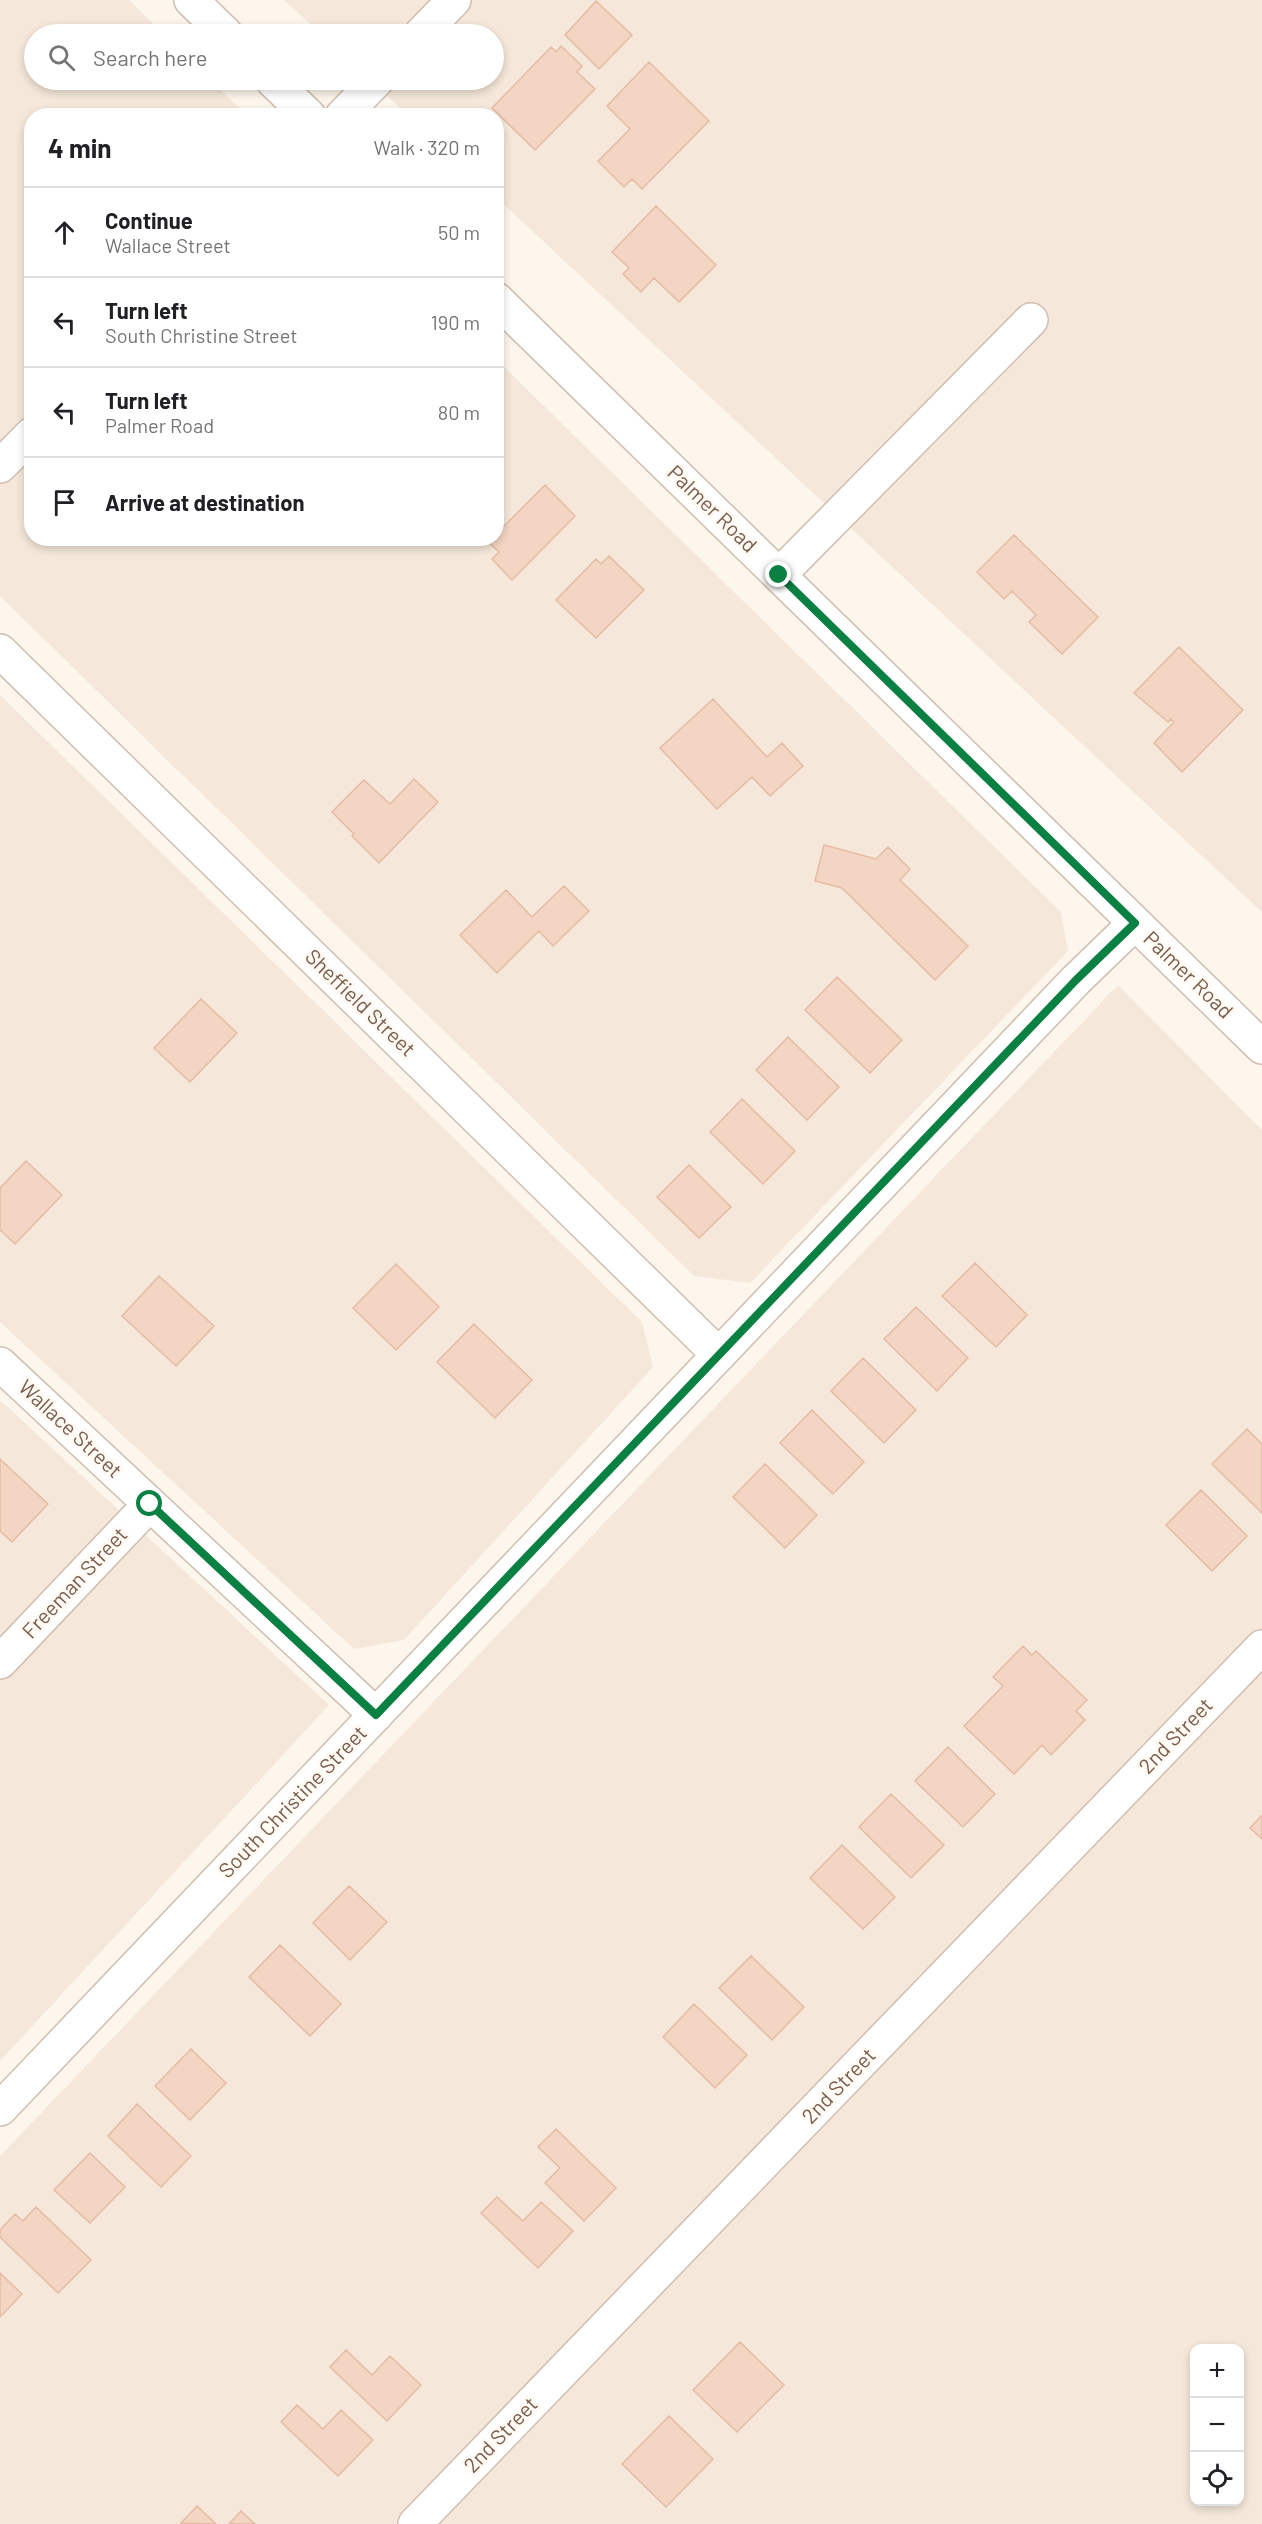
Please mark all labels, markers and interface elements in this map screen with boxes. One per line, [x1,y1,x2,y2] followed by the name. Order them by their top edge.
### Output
[24,24,504,90] search box
[45,41,78,74] icon: search
[93,44,207,70] text: Search here
[48,132,112,163] text: 4 min
[373,135,480,159] text: Walk · 320 m
[105,207,193,233] text: Continue
[48,216,81,249] icon: ahead
[438,220,480,244] text: 50 m
[105,233,231,257] text: Wallace Street
[105,297,188,323] text: Turn left
[48,306,81,339] icon: left
[431,310,480,334] text: 190 m
[105,323,298,347] text: South Christine Street
[105,387,188,413] text: Turn left
[48,396,81,429] icon: left
[438,400,480,424] text: 80 m
[105,413,214,437] text: Palmer Road
[663,459,763,557] street label: Palmer Road
[48,486,81,519] icon: arrive
[105,489,304,515] text: Arrive at destination
[765,561,791,587] route end
[1139,925,1239,1023] street label: Palmer Road
[301,943,421,1061] street label: Sheffield Street
[14,1374,128,1482] street label: Wallace Street
[136,1490,162,1516] route start
[16,1521,132,1643] street label: Freeman Street
[1133,1692,1217,1778] street label: 2nd Street
[213,1720,371,1882] street label: South Christine Street
[796,2042,880,2128] street label: 2nd Street
[1190,2344,1244,2506] map controls
[1190,2344,1244,2398] button: +
[458,2391,542,2477] street label: 2nd Street
[1190,2398,1244,2452] button: −
[1190,2452,1244,2506] button: locate

